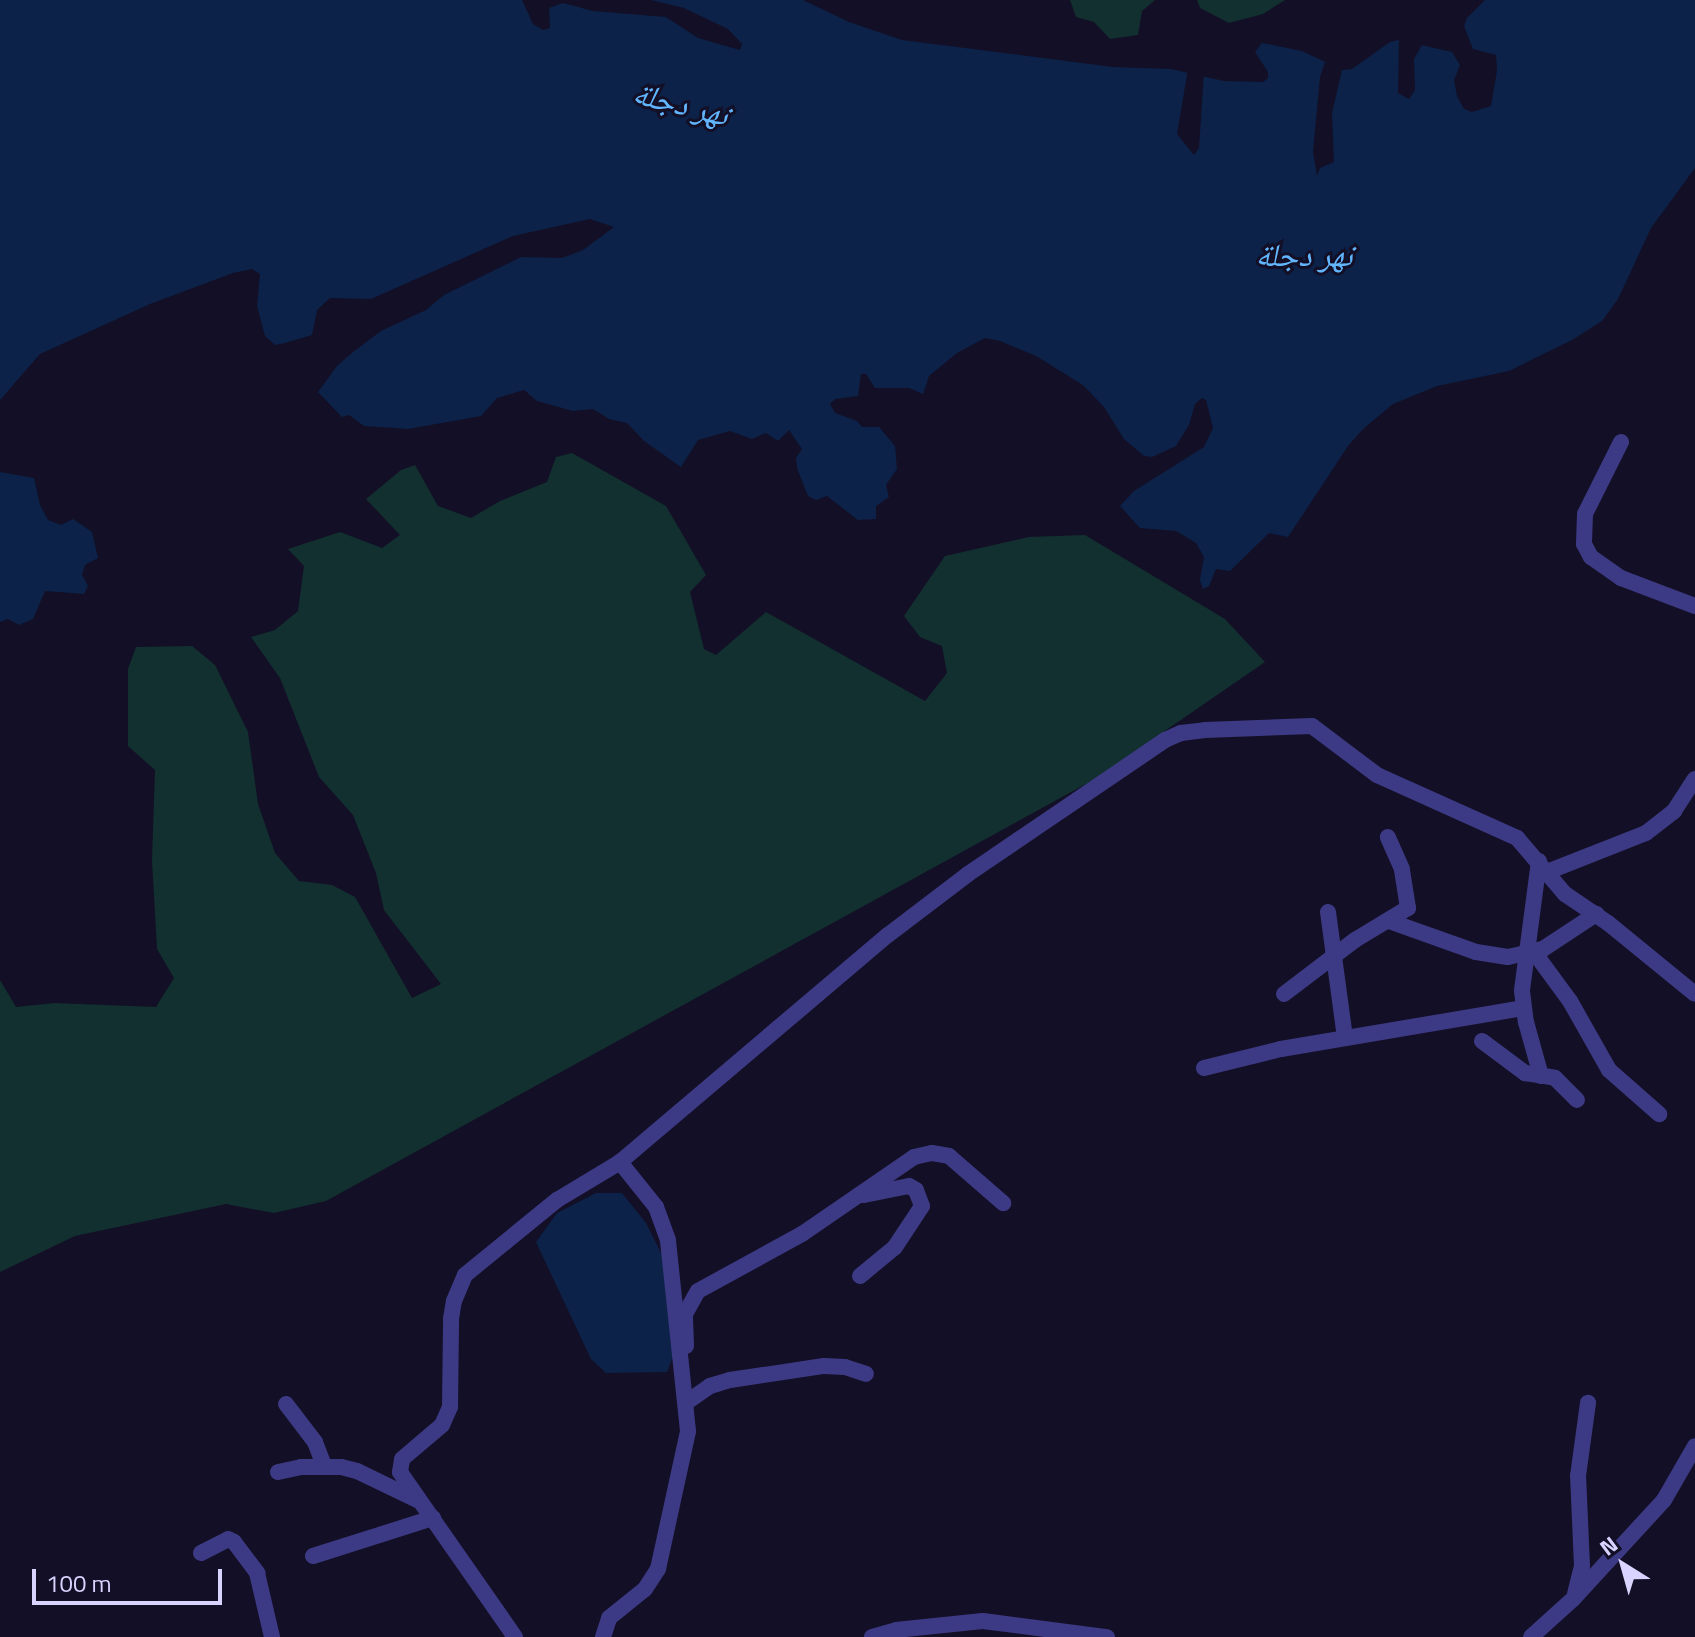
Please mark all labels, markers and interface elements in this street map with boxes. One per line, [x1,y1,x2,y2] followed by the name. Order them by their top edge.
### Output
[629,73,733,133] water label: نهر دجلة
[1256,235,1352,273] water label: نهر دجلة
[1583,1525,1663,1605] north arrow
[1592,1528,1625,1564] text: N
[36,1553,226,1603] scale bar
[46,1565,112,1601] text: 100 m

